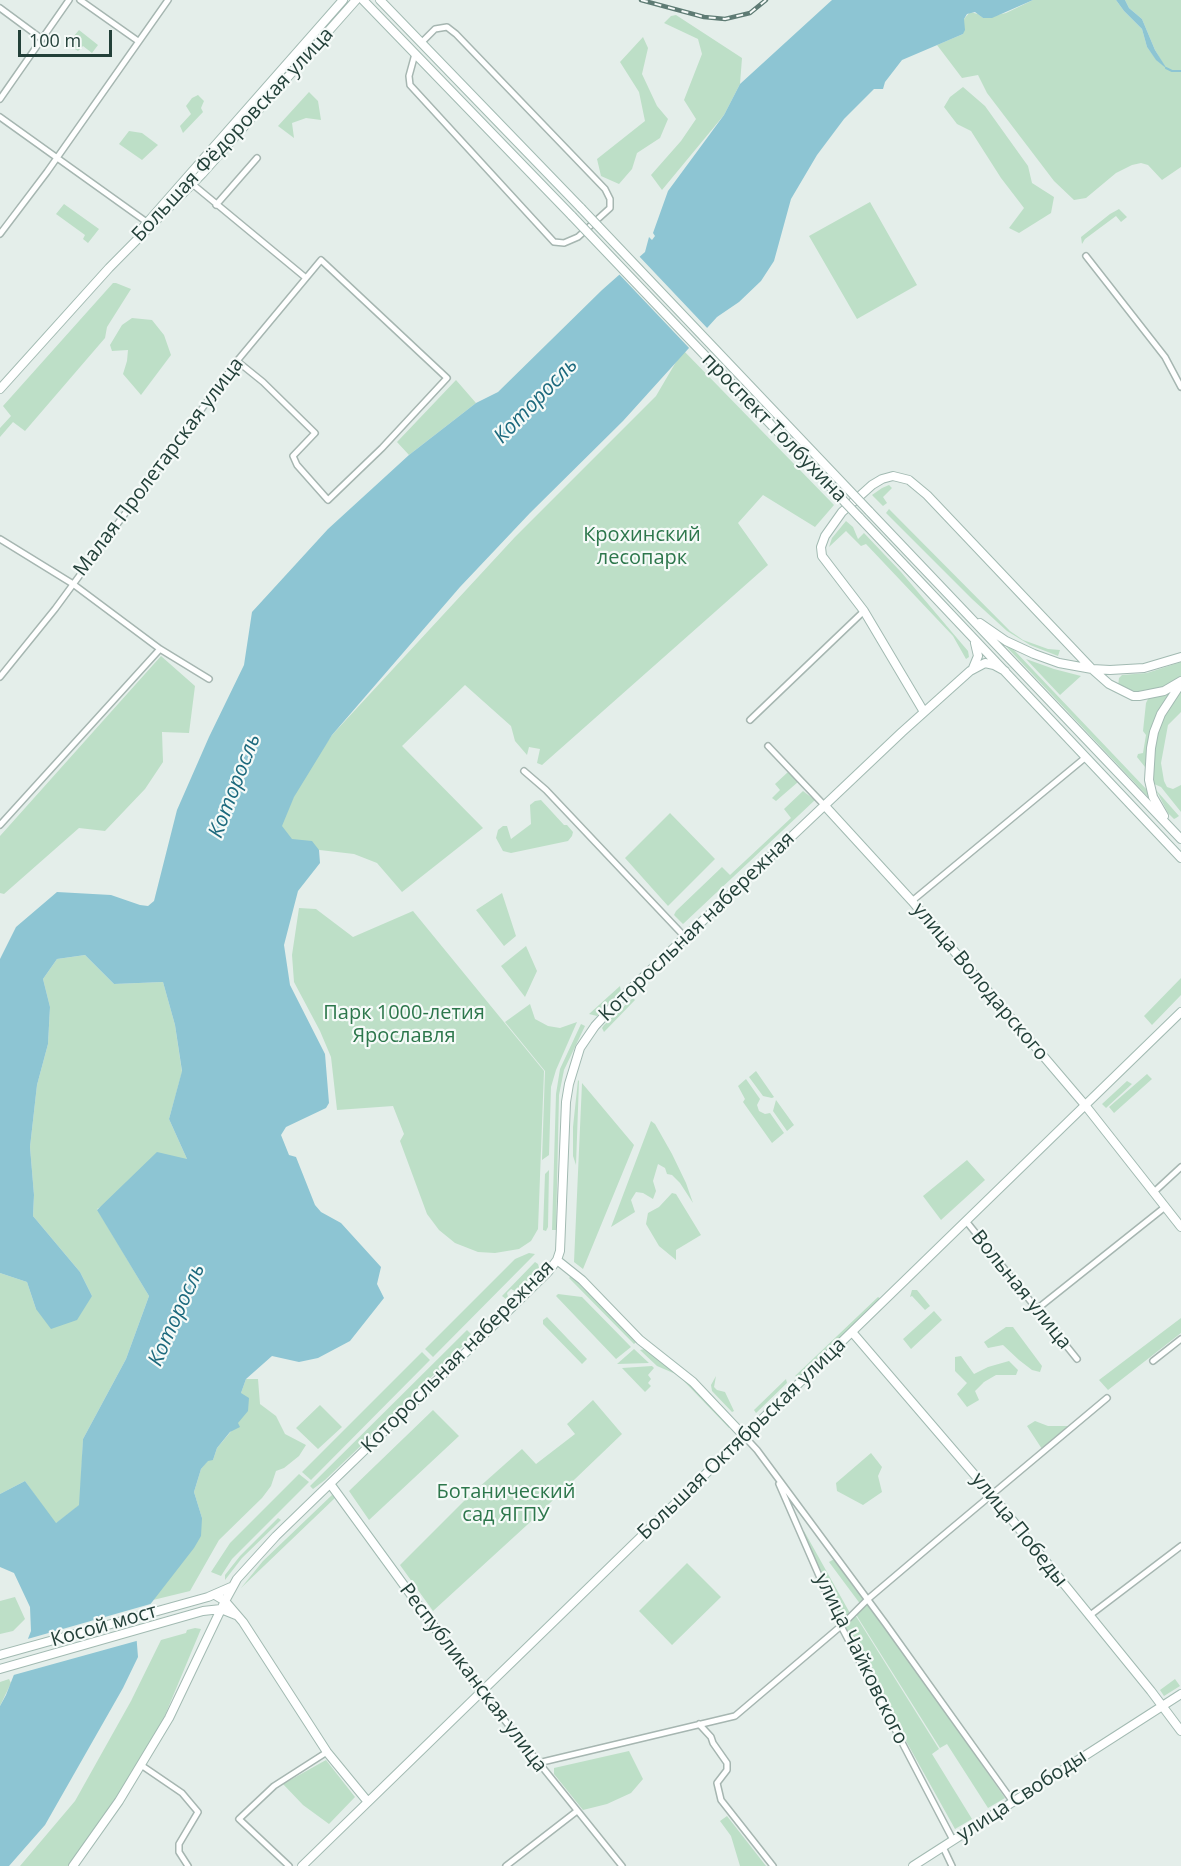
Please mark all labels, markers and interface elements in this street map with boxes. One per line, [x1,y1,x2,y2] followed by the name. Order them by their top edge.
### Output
[21,18,116,56] scale bar
[127,23,339,247] street label: Большая Фёдоровская улица
[29,28,81,52] text: 100 m
[697,348,851,508] street label: проспект Толбухина
[69,353,249,581] street label: Малая Пролетарская улица
[489,353,583,449] water label: Которосль
[583,523,701,570] park label: Крохинский лесопарк
[204,730,266,842] water label: Которосль
[594,827,800,1027] street label: Которосльная набережная
[907,898,1053,1066] street label: улица Володарского
[323,1001,485,1048] park label: Парк 1000-летия Ярославля
[966,1226,1076,1354] street label: Вольная улица
[357,1256,559,1458] street label: Которосльная набережная
[143,1260,211,1370] water label: Которосль
[633,1333,851,1545] street label: Большая Октябрьская улица
[966,1468,1072,1592] street label: улица Победы
[437,1480,575,1527] park label: Ботанический сад ЯГПУ
[809,1570,913,1748] street label: улица Чайковского
[394,1579,552,1777] street label: Республиканская улица
[48,1599,160,1653] street label: Косой мост
[953,1745,1091,1847] street label: улица Свободы

